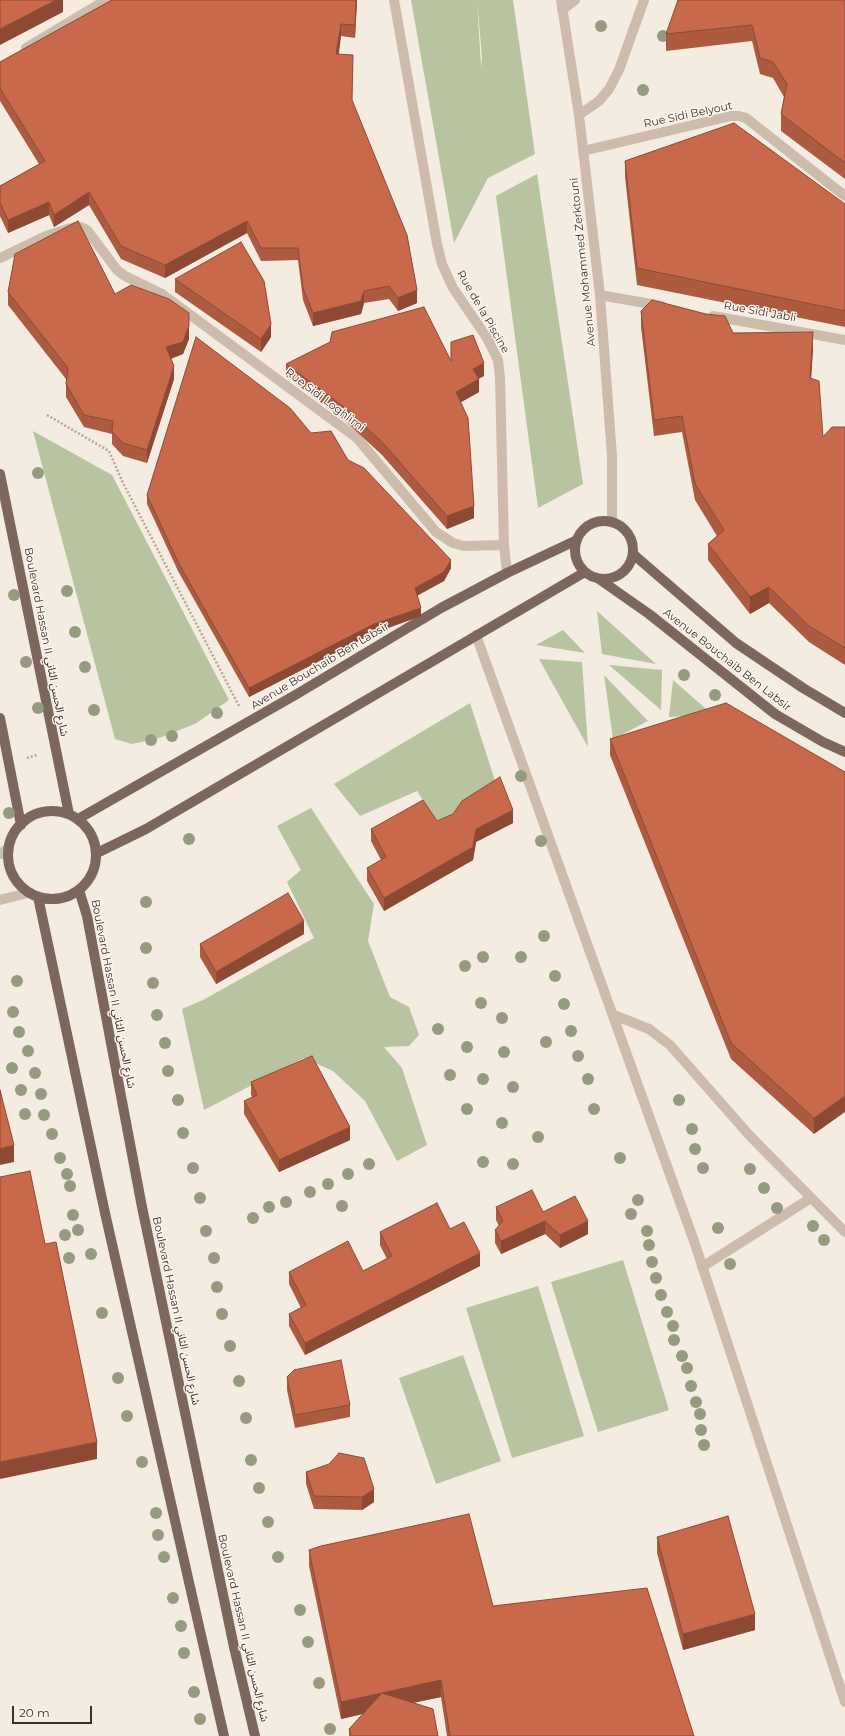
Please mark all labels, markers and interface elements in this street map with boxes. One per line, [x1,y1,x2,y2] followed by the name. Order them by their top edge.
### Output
[642,99,734,131] street label: Rue Sidi Belyout
[568,177,598,347] street label: Avenue Mohammed Zerktouni
[454,268,512,356] street label: Rue de la Piscine
[723,299,797,325] street label: Rue Sidi Jabli
[282,366,368,434] street label: Rue Sidi Loghlimi
[21,546,71,738] street label: Boulevard Hassan II شارع الحسن الثاني
[660,606,794,714] street label: Avenue Bouchaib Ben Labsir
[249,619,391,713] street label: Avenue Bouchaib Ben Labsir
[88,898,138,1090] street label: Boulevard Hassan II شارع الحسن الثاني
[150,1216,202,1406] street label: Boulevard Hassan II شارع الحسن الثاني
[215,1533,271,1723] street label: Boulevard Hassan II شارع الحسن الثاني
[14,1698,94,1724] scale bar
[19,1705,50,1720] text: 20 m

